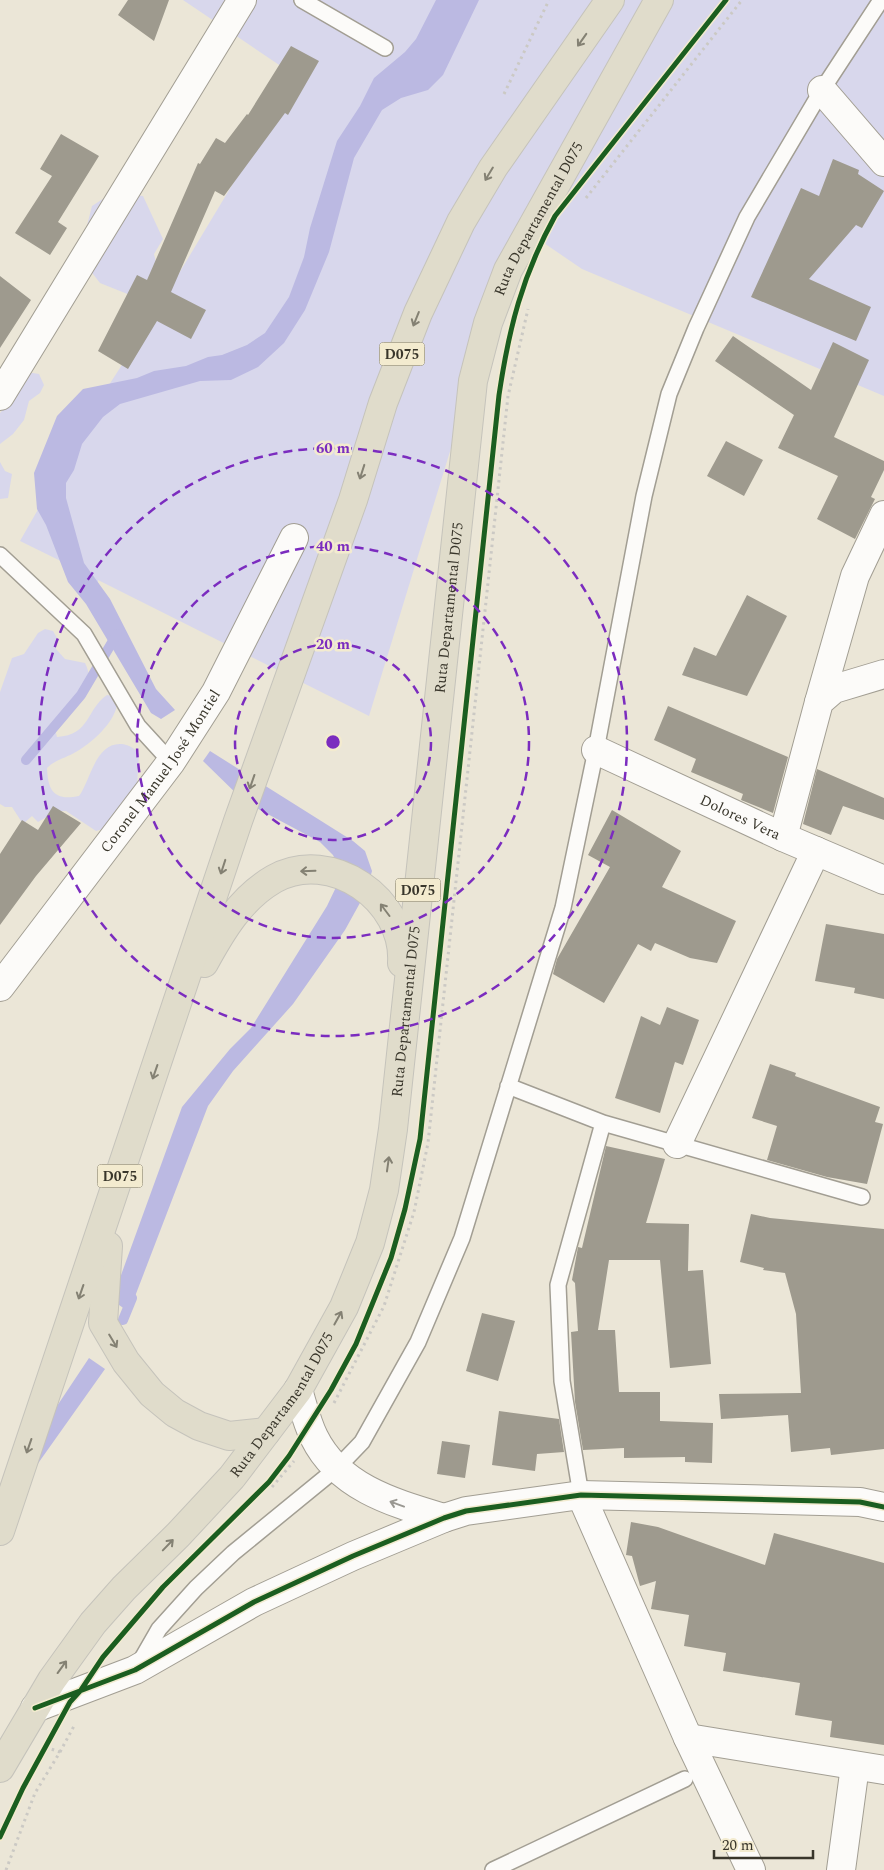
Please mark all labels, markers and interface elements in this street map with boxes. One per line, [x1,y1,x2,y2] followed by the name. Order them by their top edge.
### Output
[577,33,587,47] one-way arrow
[488,137,589,299] street label: Ruta Departamental D075
[484,166,494,180] one-way arrow
[411,310,420,326] one-way arrow
[380,342,424,366] road number: D075
[316,437,351,460] text: 60 m
[356,463,366,479] one-way arrow
[428,521,469,695] street label: Ruta Departamental D075
[316,535,351,558] text: 40 m
[316,633,351,656] text: 20 m
[94,685,226,858] street label: Coronel Manuel José Montiel
[324,733,342,751] centre of rings
[247,774,256,789] one-way arrow
[696,788,785,846] street label: Dolores Vera
[217,859,227,875] one-way arrow
[301,866,317,875] one-way arrow
[396,878,440,902] road number: D075
[379,904,390,917] one-way arrow
[385,925,426,1098] street label: Ruta Departamental D075
[150,1063,159,1079] one-way arrow
[383,1157,393,1173] one-way arrow
[98,1164,142,1188] road number: D075
[76,1284,85,1299] one-way arrow
[334,1311,344,1326] one-way arrow
[224,1328,339,1482] street label: Ruta Departamental D075
[109,1333,119,1347] one-way arrow
[24,1437,33,1453] one-way arrow
[390,1499,406,1508] one-way arrow
[162,1539,174,1551] one-way arrow
[56,1661,67,1674] one-way arrow
[714,1828,813,1860] scale bar
[722,1834,754,1857] text: 20 m

